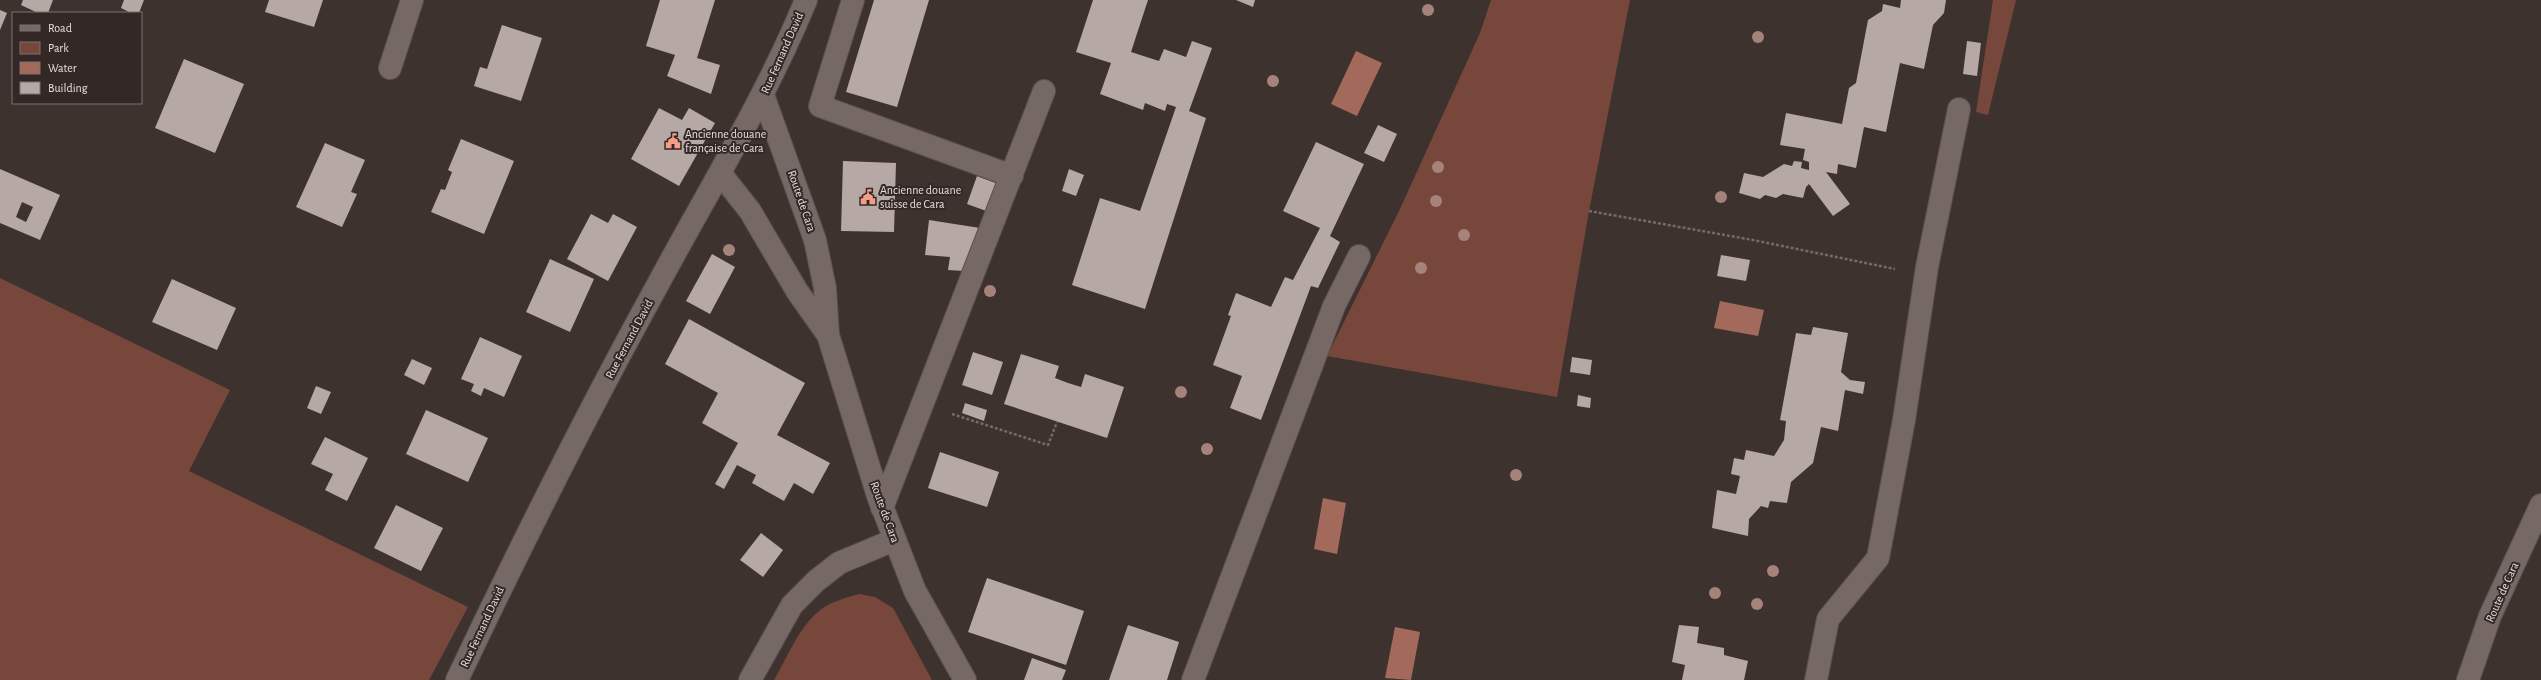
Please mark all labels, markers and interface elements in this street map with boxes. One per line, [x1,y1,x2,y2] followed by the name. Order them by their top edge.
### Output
[759,11,805,95] street label: Rue Fernand David
[12,12,142,104] legend
[48,22,72,34] text: Road
[48,42,69,54] text: Park
[48,62,77,74] text: Water
[48,82,88,94] text: Building
[685,128,766,154] place label: Ancienne douane française de Cara
[664,132,682,150] public building icon: Ancienne douane française de Cara
[786,169,818,234] street label: Route de Cara
[880,184,961,210] place label: Ancienne douane suisse de Cara
[859,188,877,206] public building icon: Ancienne douane suisse de Cara
[603,298,655,380] street label: Rue Fernand David
[868,480,902,545] street label: Route de Cara
[2483,560,2521,624] street label: Route de Cara
[458,585,506,669] street label: Rue Fernand David

